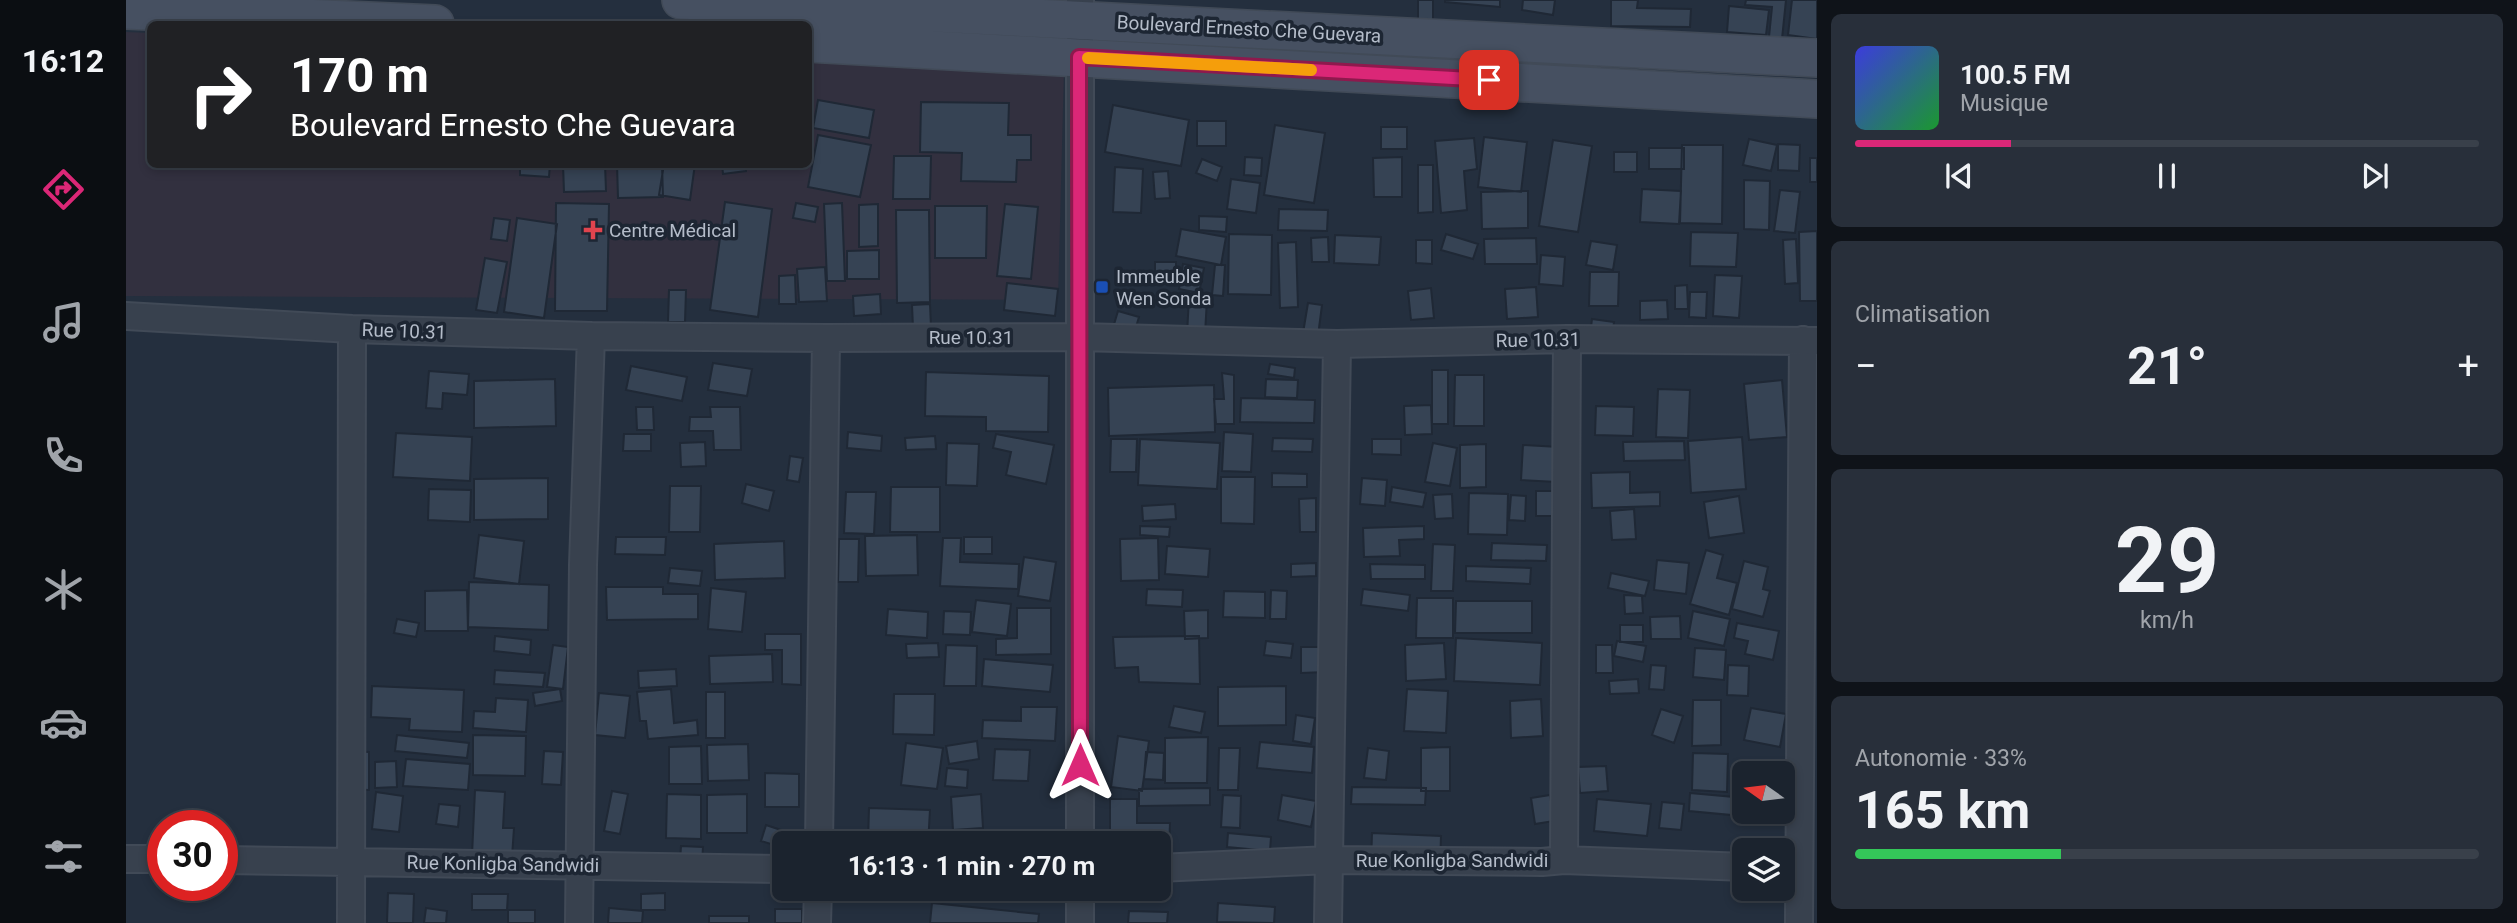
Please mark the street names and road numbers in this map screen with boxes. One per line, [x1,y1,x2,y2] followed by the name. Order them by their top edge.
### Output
[1116,11,1382,47] street label: Boulevard Ernesto Che Guevara
[361,318,447,344] street label: Rue 10.31
[929,326,1013,349] street label: Rue 10.31
[1495,328,1581,352] street label: Rue 10.31
[1356,849,1548,872] street label: Rue Konligba Sandwidi
[406,851,600,877] street label: Rue Konligba Sandwidi

